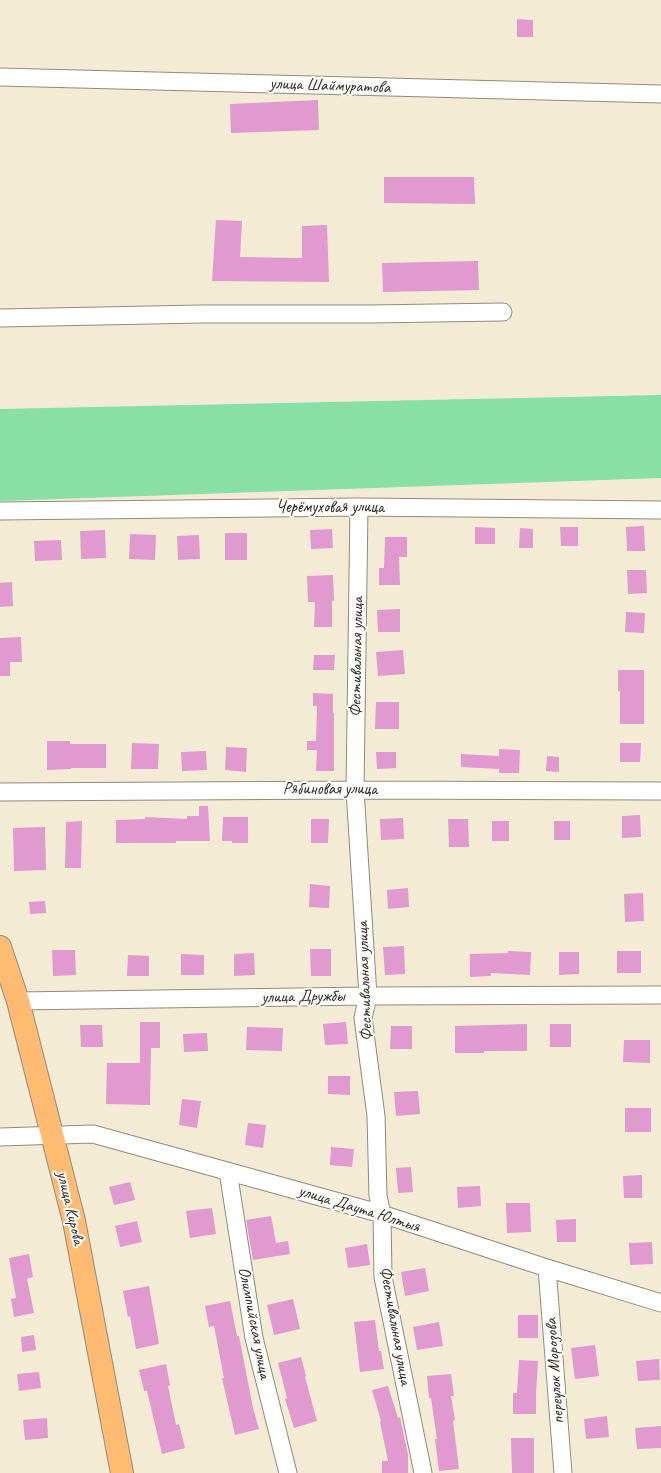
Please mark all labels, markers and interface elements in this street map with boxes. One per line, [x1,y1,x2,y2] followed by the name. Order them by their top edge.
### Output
[269,74,391,98] street label: улица Шаймуратова
[276,498,384,518] street label: Черёмуховая улица
[346,597,368,717] street label: Фестивальная улица
[283,780,377,800] street label: Рябиновая улица
[353,921,377,1041] street label: Фестивальная улица
[261,986,345,1008] street label: улица Дружбы
[52,1169,88,1247] street label: улица Кирова
[296,1181,422,1237] street label: улица Даута Юлтыя
[233,1265,275,1381] street label: Олимпийская улица
[375,1265,415,1387] street label: Фестивальная улица
[541,1318,569,1424] street label: переулок Морозова

